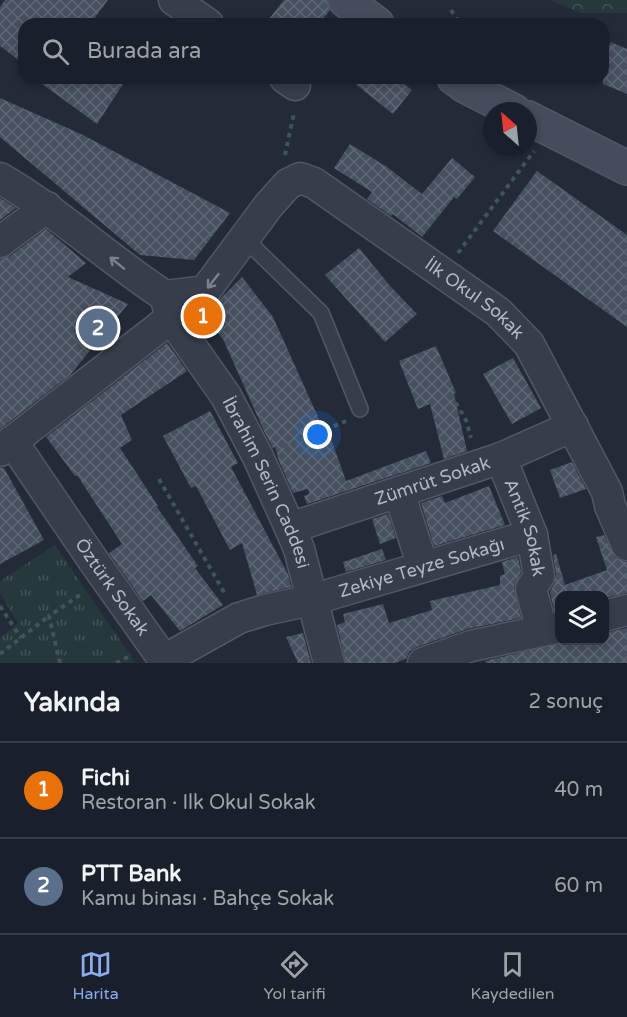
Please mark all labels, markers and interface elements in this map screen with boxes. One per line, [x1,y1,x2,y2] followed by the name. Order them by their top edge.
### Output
[18,18,609,84] search box
[39,35,72,68] icon: search
[87,38,201,64] text: Burada ara
[483,102,537,156] north arrow
[421,253,529,344] street label: İlk Okul Sokak
[110,256,126,269] one-way arrow
[206,273,219,289] one-way arrow
[184,294,222,338] pin: 1
[78,306,118,350] pin: 2
[217,393,315,571] street label: İbrahim Serin Caddesi
[303,420,332,449] your location
[372,451,493,510] street label: Zümrüt Sokak
[499,475,550,578] street label: Antik Sokak
[336,533,507,602] street label: Zekiye Teyze Sokağı
[70,534,154,640] street label: Öztürk Sokak
[555,591,609,645] map controls
[555,591,609,645] button: layers
[24,687,121,718] text: Yakında
[529,690,603,714] text: 2 sonuç
[81,765,130,791] text: Fichi
[37,778,50,802] text: 1
[554,778,603,802] text: 40 m
[81,791,316,815] text: Restoran · Ilk Okul Sokak
[81,861,181,887] text: PTT Bank
[37,874,50,898] text: 2
[554,874,603,898] text: 60 m
[81,887,334,911] text: Kamu binası · Bahçe Sokak
[72,948,119,1004] tab: Harita
[263,948,326,1004] tab: Yol tarifi
[471,948,555,1004] tab: Kaydedilen

